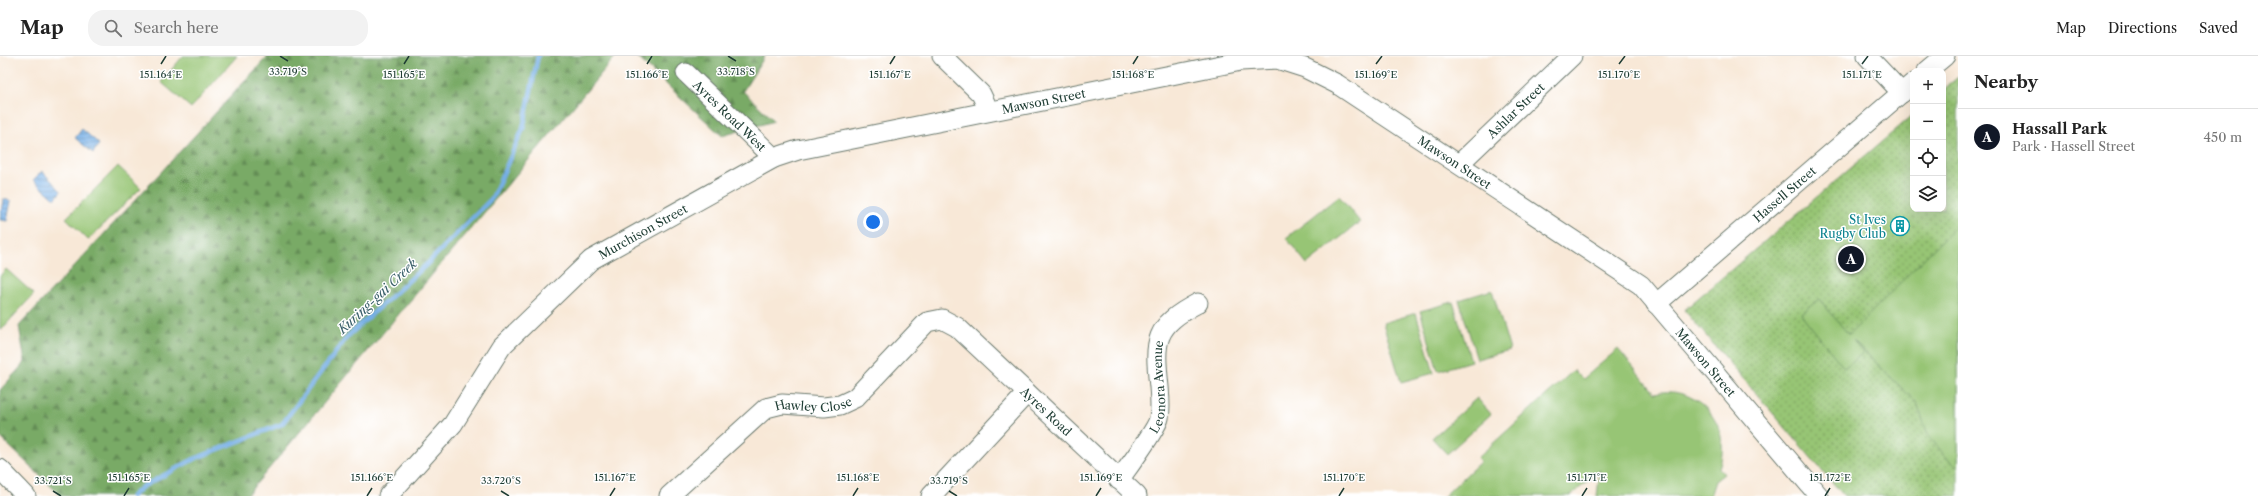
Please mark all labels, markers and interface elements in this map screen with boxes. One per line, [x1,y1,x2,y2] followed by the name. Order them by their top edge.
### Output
[88,10,368,46] search box
[20,16,64,39] text: Map
[102,17,124,39] icon: search
[134,18,219,37] text: Search here
[2056,19,2086,37] text: Map
[2108,19,2177,37] text: Directions
[2199,19,2238,37] text: Saved
[269,65,307,78] text: 33.719°S
[717,65,755,78] text: 33.718°S
[140,68,182,81] text: 151.164°E
[383,68,425,81] text: 151.165°E
[626,68,668,81] text: 151.166°E
[869,68,911,81] text: 151.167°E
[1112,68,1154,81] text: 151.168°E
[1355,68,1397,81] text: 151.169°E
[1598,68,1640,81] text: 151.170°E
[1842,68,1882,81] text: 151.171°E
[1910,68,1946,212] map controls
[1910,68,1946,104] button: +
[1974,72,2038,92] text: Nearby
[690,76,770,155] street label: Ayres Road West
[1483,79,1548,142] street label: Ashlar Street
[1000,85,1087,116] street label: Mawson Street
[1910,104,1946,140] button: −
[2012,119,2107,138] text: Hassall Park
[1982,129,1992,145] text: A
[2204,129,2242,145] text: 450 m
[1415,132,1495,192] street label: Mawson Street
[2012,138,2135,154] text: Park · Hassell Street
[1910,140,1946,176] button: locate
[1750,162,1819,225] street label: Hassell Street
[1910,176,1946,212] button: layers
[596,200,690,262] street label: Murchison Street
[863,212,883,232] your location
[1820,212,1886,241] place label: St Ives Rugby Club
[1889,215,1911,237] building icon: St Ives Rugby Club
[1838,244,1864,274] pin: A
[333,255,420,337] water label: Kuring-gai Creek
[1673,325,1740,400] street label: Mawson Street
[1146,339,1168,436] street label: Leonora Avenue
[1017,383,1076,439] street label: Ayres Road
[773,393,855,415] street label: Hawley Close
[108,471,150,484] text: 151.165°E
[351,471,393,484] text: 151.166°E
[594,471,636,484] text: 151.167°E
[837,471,879,484] text: 151.168°E
[1080,471,1122,484] text: 151.169°E
[1323,471,1365,484] text: 151.170°E
[1567,471,1607,484] text: 151.171°E
[1809,471,1851,484] text: 151.172°E
[34,474,72,487] text: 33.721°S
[481,474,521,487] text: 33.720°S
[930,474,968,487] text: 33.719°S

